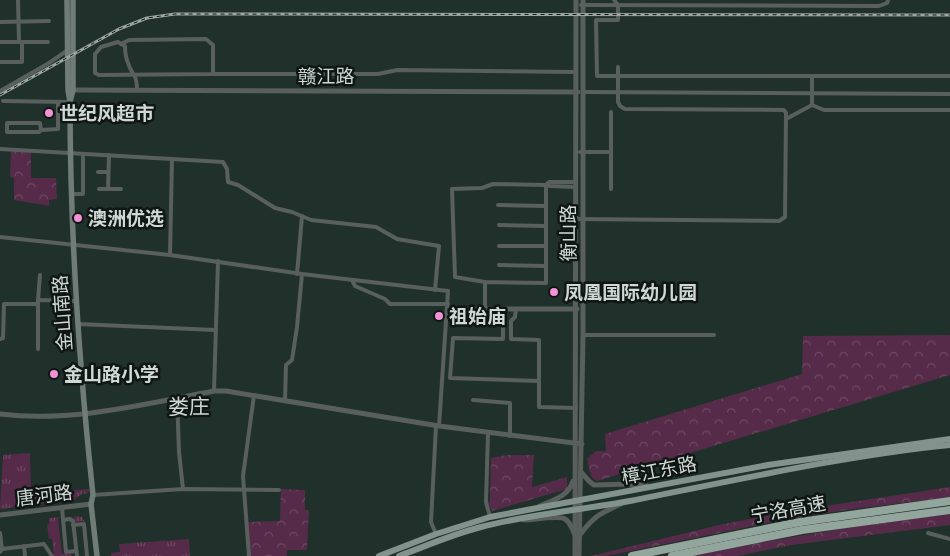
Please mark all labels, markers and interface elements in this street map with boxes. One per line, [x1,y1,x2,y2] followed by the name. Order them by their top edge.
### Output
[297,65,355,88] street label: 赣江路
[59,102,154,125] place label: 世纪风超市
[43,107,55,119] marker: 世纪风超市
[557,204,580,262] street label: 衡山路
[88,207,164,230] place label: 澳洲优选
[72,212,84,224] marker: 澳洲优选
[48,274,77,352] street label: 金山南路
[564,281,697,304] place label: 凤凰国际幼儿园
[548,286,560,298] marker: 凤凰国际幼儿园
[449,305,506,328] place label: 祖始庙
[433,310,445,322] marker: 祖始庙
[64,363,159,386] place label: 金山路小学
[48,368,60,380] marker: 金山路小学
[168,394,210,419] district label: 娄庄
[620,452,699,489] street label: 樟江东路
[14,481,74,510] street label: 唐河路
[749,492,828,527] street label: 宁洛高速

